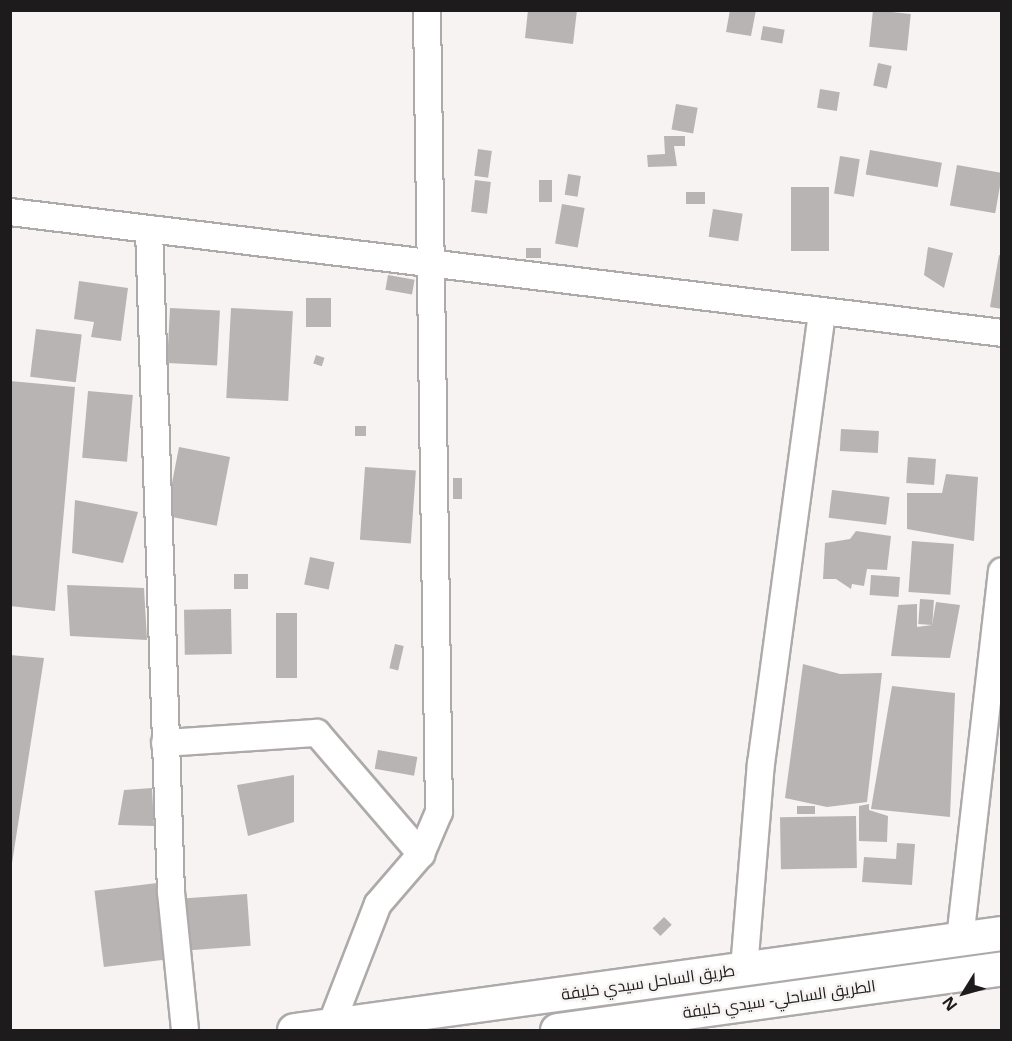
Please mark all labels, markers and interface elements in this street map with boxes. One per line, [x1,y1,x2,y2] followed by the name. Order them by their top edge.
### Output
[560,960,736,1004] street label: طريق الساحل سيدي خليفة
[934,963,994,1023] north arrow
[681,976,877,1022] street label: الطريق الساحلي- سيدي خليفة
[937,992,962,1016] text: N

